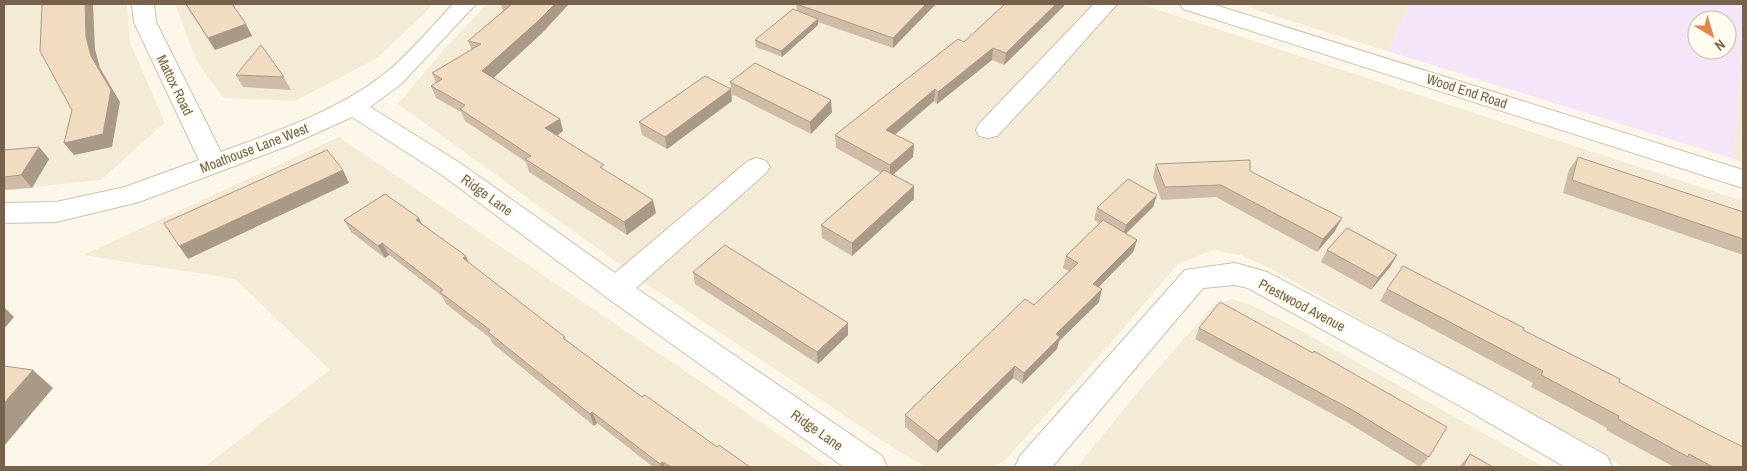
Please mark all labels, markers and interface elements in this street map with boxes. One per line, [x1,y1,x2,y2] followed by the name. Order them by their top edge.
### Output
[1687,10,1737,60] north arrow
[1711,36,1729,55] text: N
[153,52,197,118] street label: Mattox Road
[1424,69,1510,113] street label: Wood End Road
[197,119,311,177] street label: Moathouse Lane West
[458,170,516,220] street label: Ridge Lane
[1256,275,1348,335] street label: Prestwood Avenue
[788,406,846,454] street label: Ridge Lane

